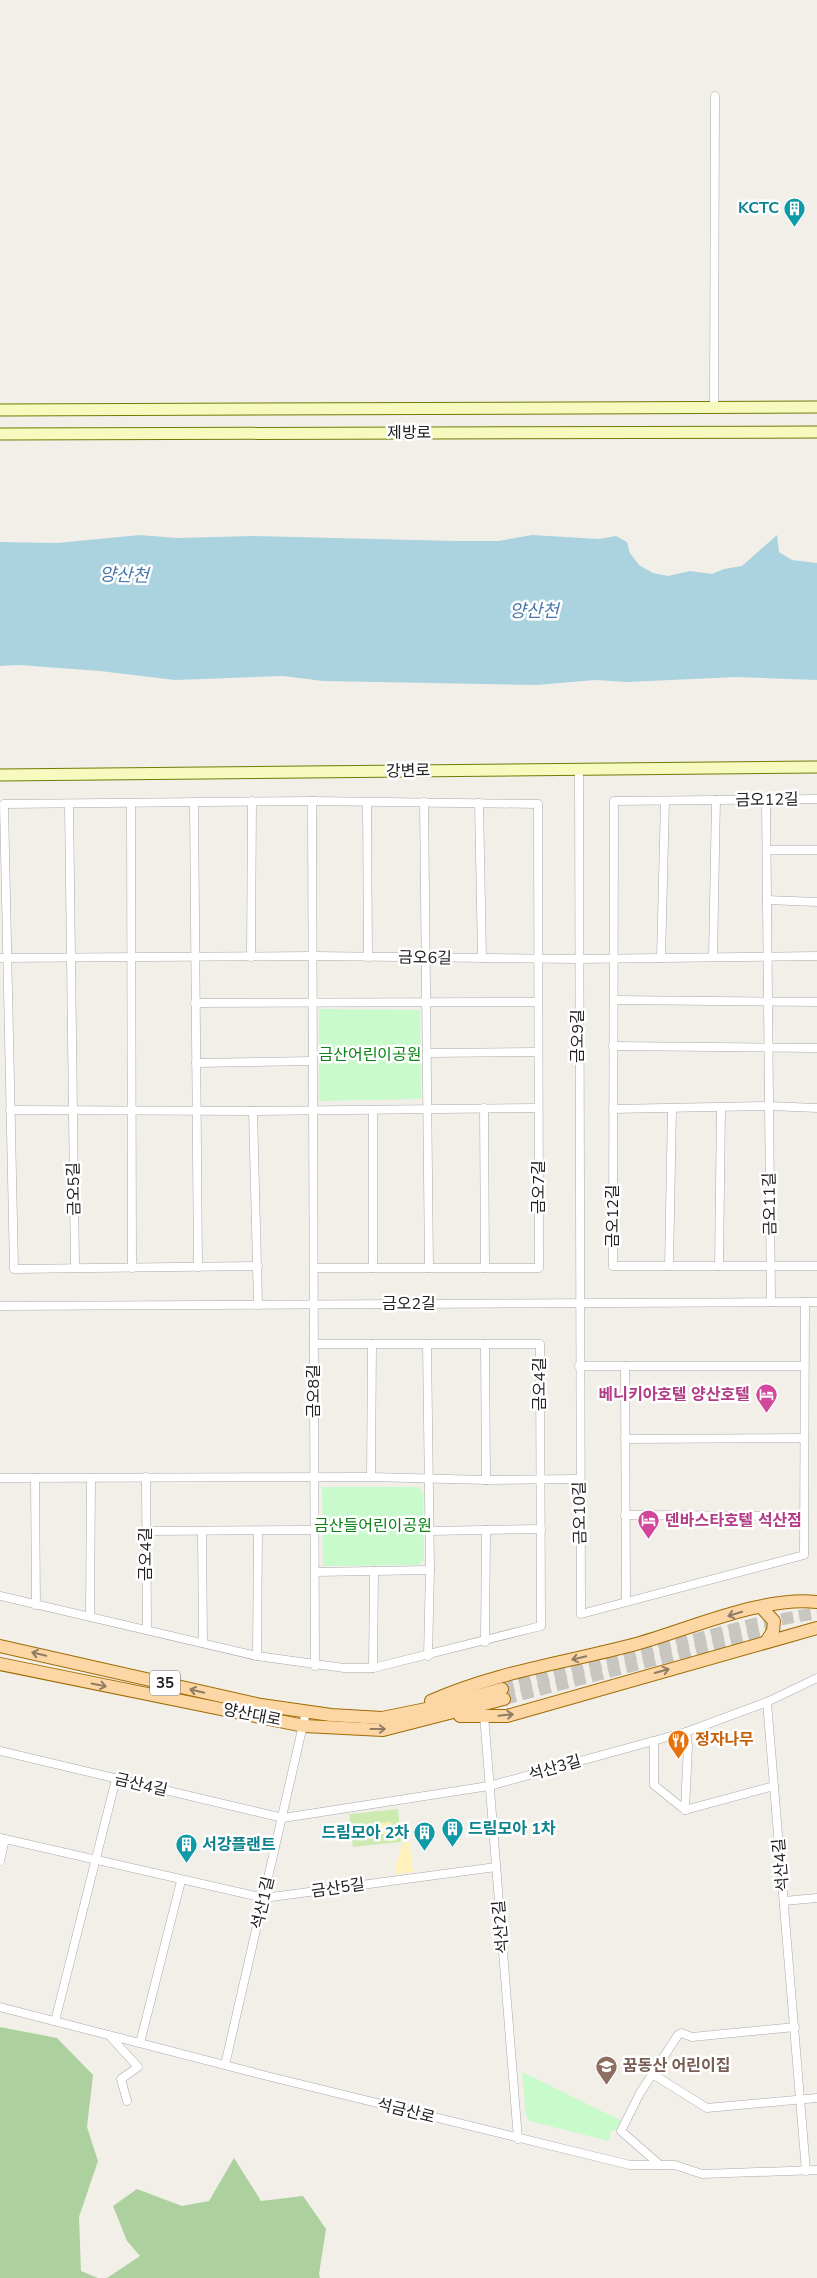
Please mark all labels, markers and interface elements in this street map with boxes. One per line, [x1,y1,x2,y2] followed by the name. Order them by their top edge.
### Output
[783,196,807,227] building icon: KCTC
[738,197,779,219] place label: KCTC
[387,422,431,444] street label: 제방로
[99,562,152,588] water label: 양산천
[509,599,561,623] water label: 양산천
[386,760,431,782] street label: 강변로
[735,788,799,812] street label: 금오12길
[398,947,452,969] street label: 금오6길
[567,1009,589,1063] street label: 금오9길
[318,1044,422,1066] park label: 금산어린이공원
[528,1160,550,1214] street label: 금오7길
[63,1162,85,1216] street label: 금오5길
[758,1172,782,1236] street label: 금오11길
[602,1184,624,1248] street label: 금오12길
[382,1293,436,1315] street label: 금오2길
[529,1357,551,1411] street label: 금오4길
[303,1364,325,1418] street label: 금오8길
[754,1383,778,1414] hotel icon: 베니키아호텔 양산호텔
[598,1384,750,1406] place label: 베니키아호텔 양산호텔
[568,1481,592,1545] street label: 금오10길
[637,1509,661,1540] hotel icon: 덴바스타호텔 석산점
[665,1510,802,1532] place label: 덴바스타호텔 석산점
[314,1515,432,1537] park label: 금산들어린이공원
[135,1527,157,1581] street label: 금오4길
[727,1609,743,1619] one-way arrow
[31,1649,47,1658] one-way arrow
[571,1654,587,1663] one-way arrow
[654,1666,670,1676] one-way arrow
[150,1670,180,1696] road number: 35
[91,1680,107,1690] one-way arrow
[190,1686,206,1695] one-way arrow
[221,1699,283,1731] street label: 양산대로
[497,1710,513,1719] one-way arrow
[370,1724,386,1734] one-way arrow
[667,1728,691,1759] restaurant icon: 정자나무
[695,1729,754,1751] place label: 정자나무
[526,1750,584,1786] street label: 석산3길
[112,1768,170,1802] street label: 금산4길
[440,1817,464,1848] building icon: 드림모아 1차
[468,1818,556,1840] place label: 드림모아 1차
[413,1821,437,1852] building icon: 드림모아 2차
[321,1822,409,1844] place label: 드림모아 2차
[174,1833,198,1864] building icon: 서강플랜트
[202,1834,276,1856] place label: 서강플랜트
[768,1837,794,1893] street label: 석산4길
[310,1873,366,1903] street label: 금산5길
[246,1874,280,1932] street label: 석산1길
[488,1899,514,1955] street label: 석산2길
[595,2054,619,2085] school or university icon: 꿈동산 어린이집
[623,2055,730,2077] place label: 꿈동산 어린이집
[375,2093,437,2129] street label: 석금산로

